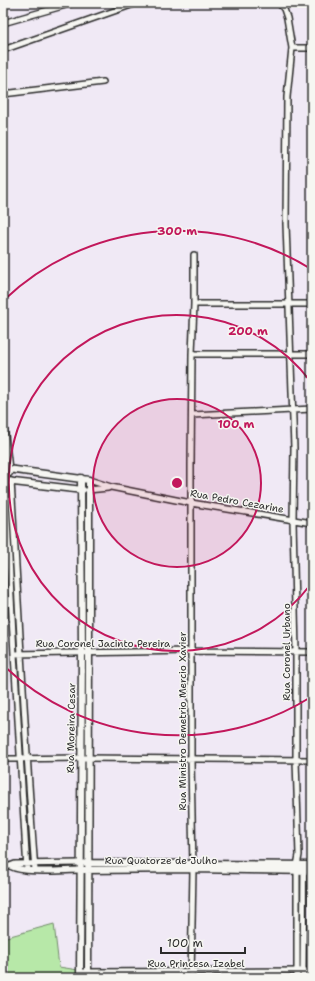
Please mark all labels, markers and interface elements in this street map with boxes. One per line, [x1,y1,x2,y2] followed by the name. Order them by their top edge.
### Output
[157,223,197,239] text: 300 m
[228,323,268,339] text: 200 m
[218,416,255,432] text: 100 m
[170,476,184,490] centre of rings
[189,486,285,516] street label: Rua Pedro Cezarine
[280,603,293,701] street label: Rua Coronel Urbano
[176,631,189,810] street label: Rua Ministro Demetrio Mercio Xavier
[36,637,171,650] street label: Rua Coronel Jacinto Pereira
[64,682,78,773] street label: Rua Moreira Cesar
[105,854,217,867] street label: Rua Quatorze de Julho
[161,929,245,955] scale bar
[167,935,203,951] text: 100 m
[147,957,245,970] street label: Rua Princesa Izabel

